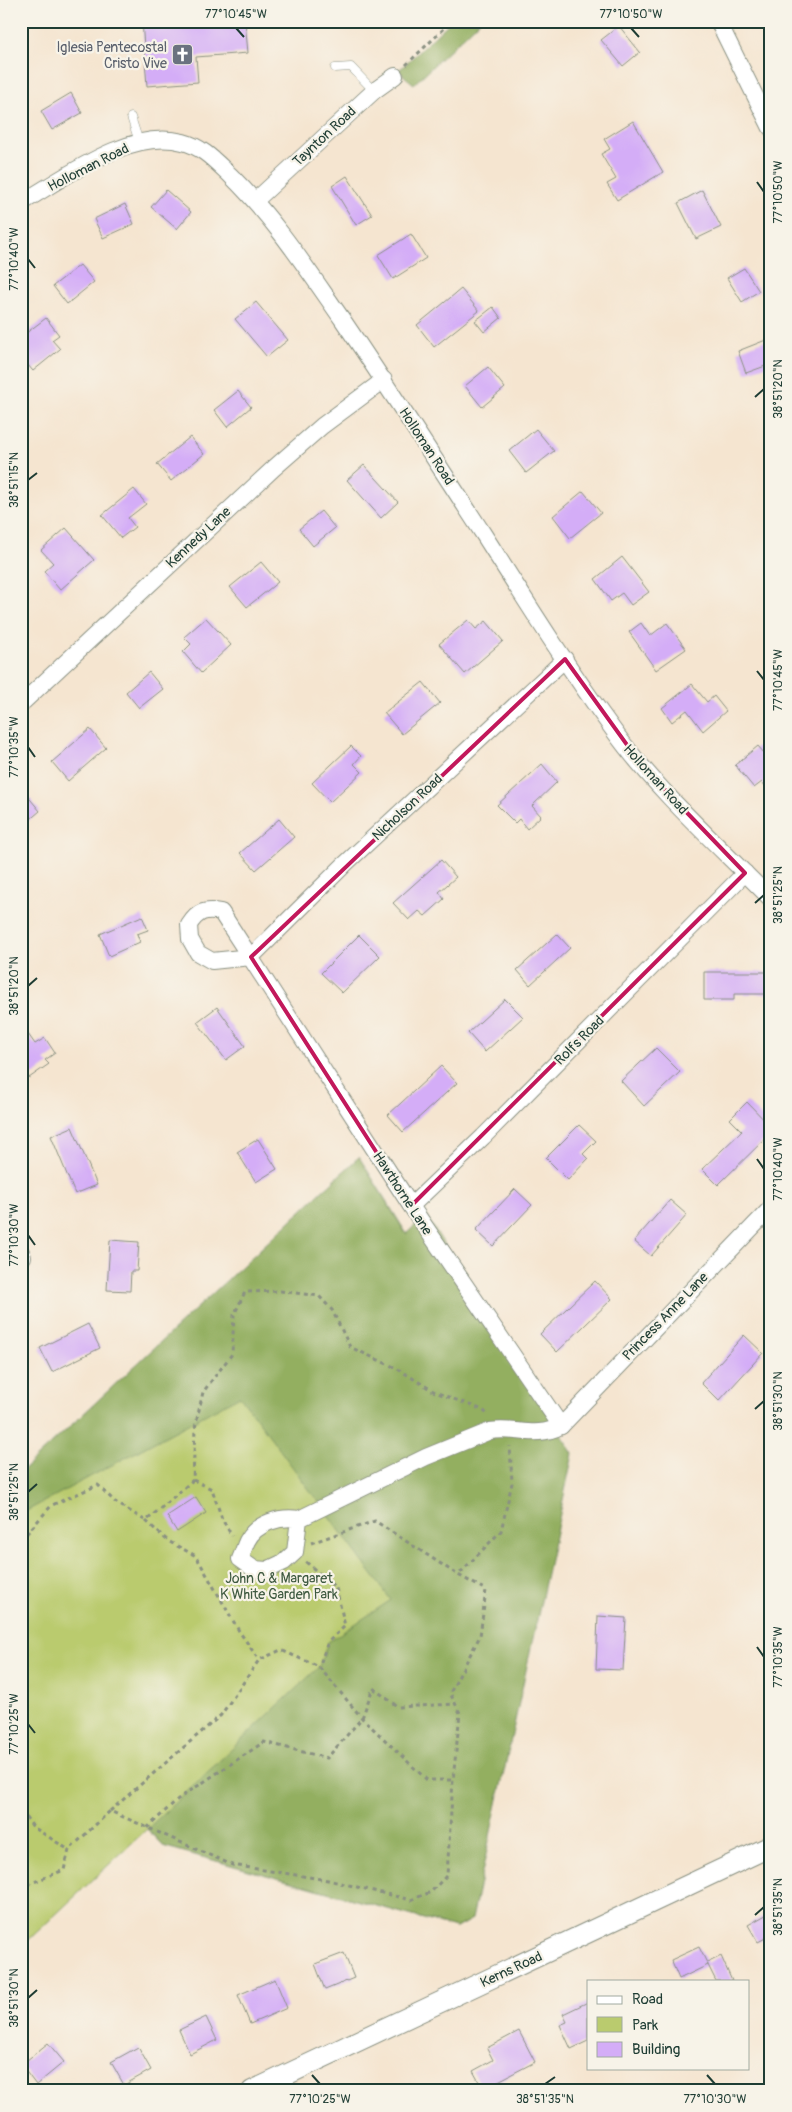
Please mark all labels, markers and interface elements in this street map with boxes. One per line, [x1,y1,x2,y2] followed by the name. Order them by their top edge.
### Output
[205,7,267,22] text: 77°10'45"W
[599,7,663,22] text: 77°10'50"W
[56,39,167,72] place label: Iglesia Pentecostal Cristo Vive
[171,43,195,67] church icon: Iglesia Pentecostal Cristo Vive
[289,103,360,170] street label: Taynton Road
[45,140,132,195] street label: Holloman Road
[771,160,786,224] text: 77°10'50"W
[7,227,22,291] text: 77°10'40"W
[771,359,786,419] text: 38°51'20"N
[395,404,458,488] street label: Holloman Road
[7,452,22,508] text: 38°51'15"N
[162,503,234,572] street label: Kennedy Lane
[771,649,786,711] text: 77°10'45"W
[7,716,22,778] text: 77°10'35"W
[620,741,692,818] street label: Holloman Road
[369,770,446,844] street label: Nicholson Road
[771,866,786,924] text: 38°51'25"N
[7,956,22,1016] text: 38°51'20"N
[551,1012,608,1069] street label: Rolfs Road
[771,1137,786,1201] text: 77°10'40"W
[369,1148,436,1238] street label: Hawthorne Lane
[7,1203,22,1267] text: 77°10'30"W
[619,1269,712,1364] street label: Princess Anne Lane
[771,1371,786,1431] text: 38°51'30"N
[7,1463,22,1521] text: 38°51'25"N
[220,1570,338,1603] park label: John C & Margaret K White Garden Park
[771,1626,786,1688] text: 77°10'35"W
[7,1693,22,1755] text: 77°10'25"W
[771,1878,786,1936] text: 38°51'35"N
[478,1948,545,1991] street label: Kerns Road
[7,1968,22,2028] text: 38°51'30"N
[587,1980,750,2070] legend
[632,1990,663,2009] text: Road
[632,2016,659,2035] text: Park
[632,2040,680,2059] text: Building
[289,2092,351,2107] text: 77°10'25"W
[516,2092,574,2107] text: 38°51'35"N
[683,2092,747,2107] text: 77°10'30"W

